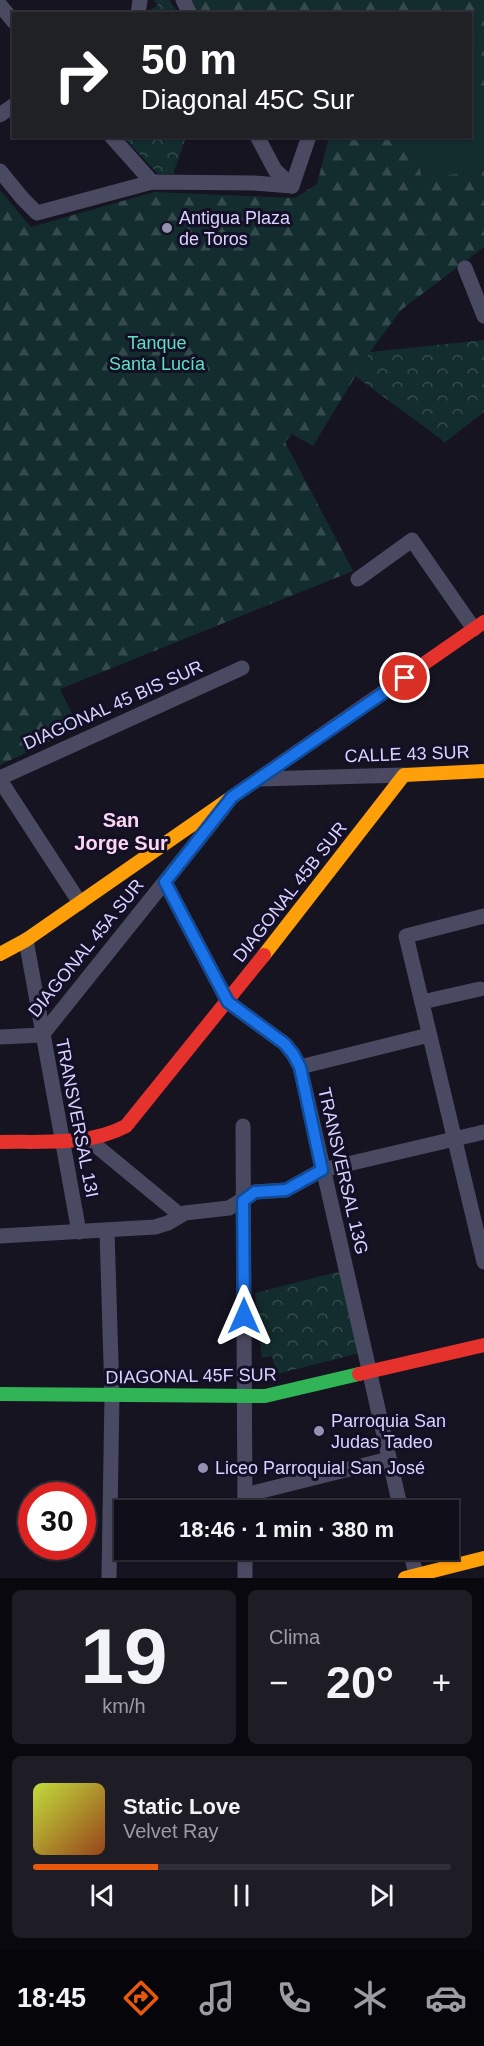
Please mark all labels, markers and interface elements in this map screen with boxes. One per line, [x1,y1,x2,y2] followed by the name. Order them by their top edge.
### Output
[42,36,120,114] icon: right
[141,36,237,83] text: 50 m
[141,85,354,115] text: Diagonal 45C Sur
[179,208,291,249] place label: Antigua Plaza de Toros
[160,221,174,235] marker: Antigua Plaza de Toros
[109,333,206,374] park label: Tanque Santa Lucía
[379,652,430,703] pin
[20,656,206,754] street label: DIAGONAL 45 BIS SUR
[388,661,421,694] icon: arrive
[344,742,470,766] street label: CALLE 43 SUR
[74,809,168,854] district label: San Jorge Sur
[229,818,351,966] street label: DIAGONAL 45B SUR
[24,875,148,1021] street label: DIAGONAL 45A SUR
[52,1037,102,1199] street label: TRANSVERSAL 13I
[314,1086,372,1256] street label: TRANSVERSAL 13G
[212,1284,276,1348] position arrow
[105,1365,277,1387] street label: DIAGONAL 45F SUR
[331,1411,446,1452] place label: Parroquia San Judas Tadeo
[312,1424,326,1438] marker: Parroquia San Judas Tadeo
[215,1458,425,1478] place label: Liceo Parroquial San José
[196,1461,210,1475] marker: Liceo Parroquial San José
[18,1482,96,1560] speed limit sign: 30
[179,1517,394,1542] text: 18:46 · 1 min · 380 m
[81,1612,167,1700] text: 19
[269,1626,320,1648] text: Clima
[326,1657,394,1708] text: 20°
[269,1664,288,1701] text: −
[432,1664,451,1701] text: +
[102,1695,146,1717] text: km/h
[123,1794,240,1819] text: Static Love
[123,1820,219,1842] text: Velvet Ray
[86,1879,119,1912] icon: previous
[225,1879,258,1912] icon: pause
[365,1879,398,1912] icon: next
[120,1977,162,2019] icon: directions
[196,1977,238,2019] icon: music
[273,1977,315,2019] icon: phone
[349,1977,391,2019] icon: climate
[425,1977,467,2019] icon: car
[17,1983,86,2013] text: 18:45

